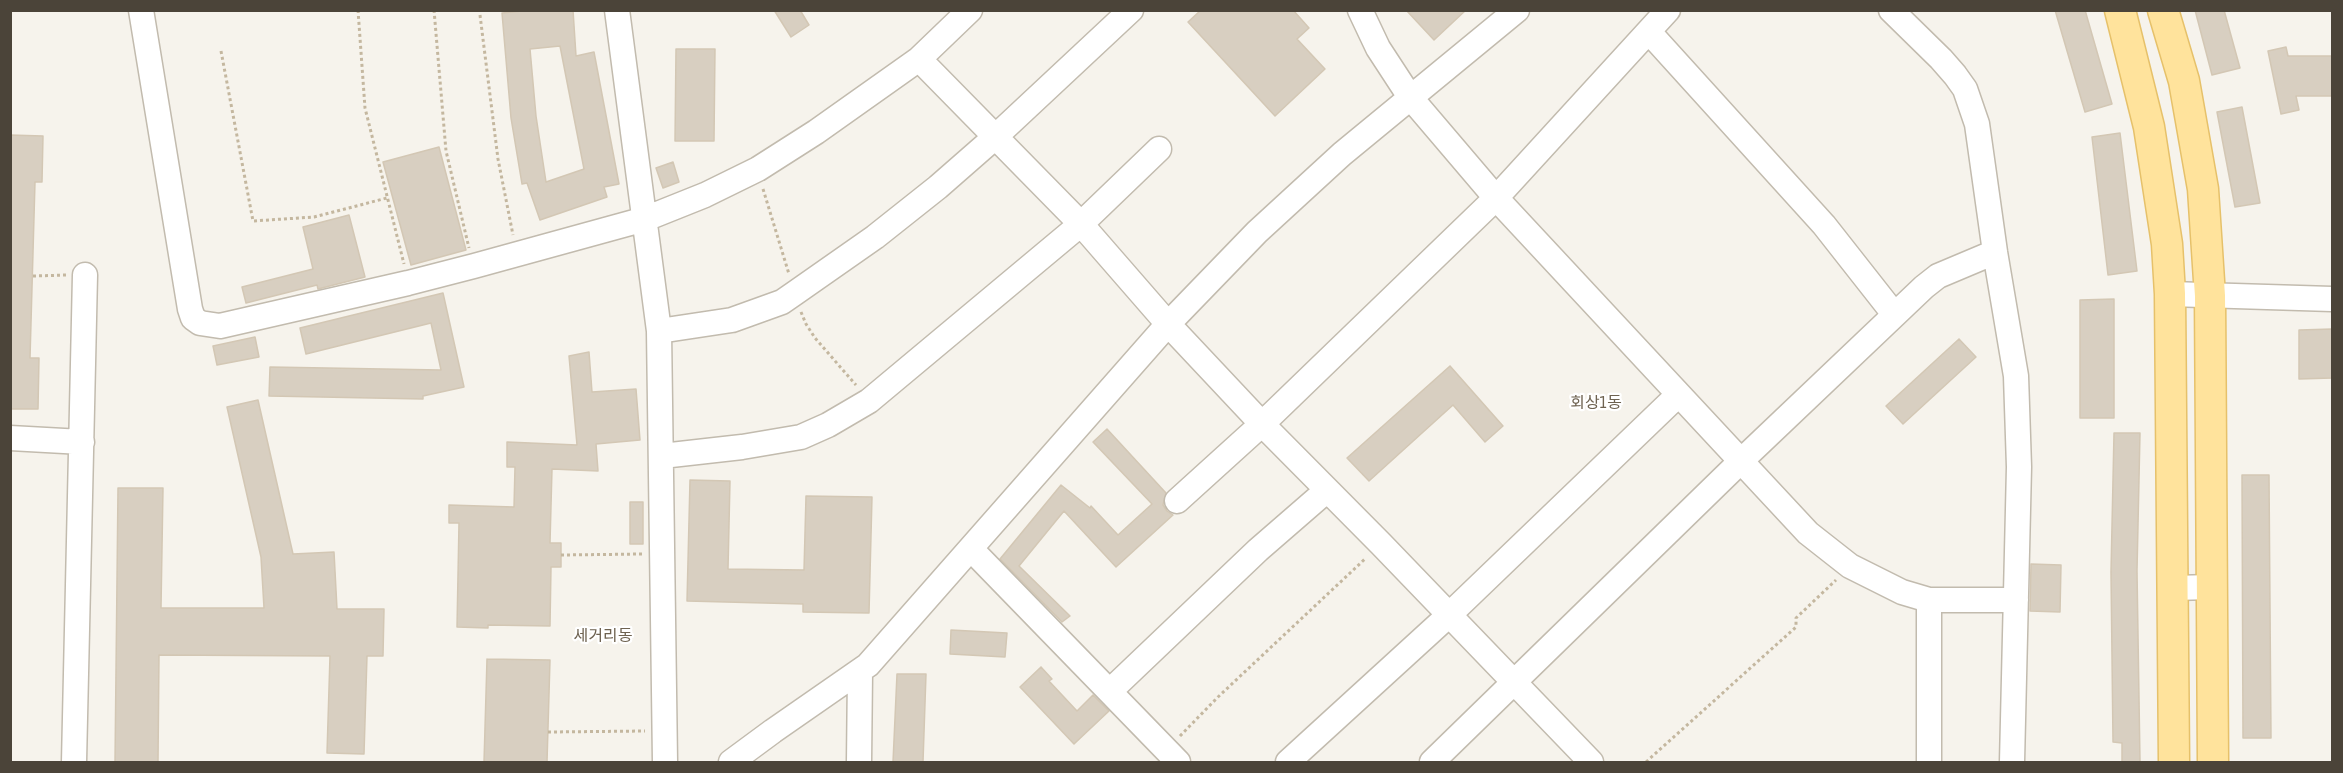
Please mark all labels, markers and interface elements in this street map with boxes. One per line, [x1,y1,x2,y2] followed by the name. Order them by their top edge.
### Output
[1570,393,1622,413] district label: 회상1동
[574,626,632,646] district label: 세거리동

